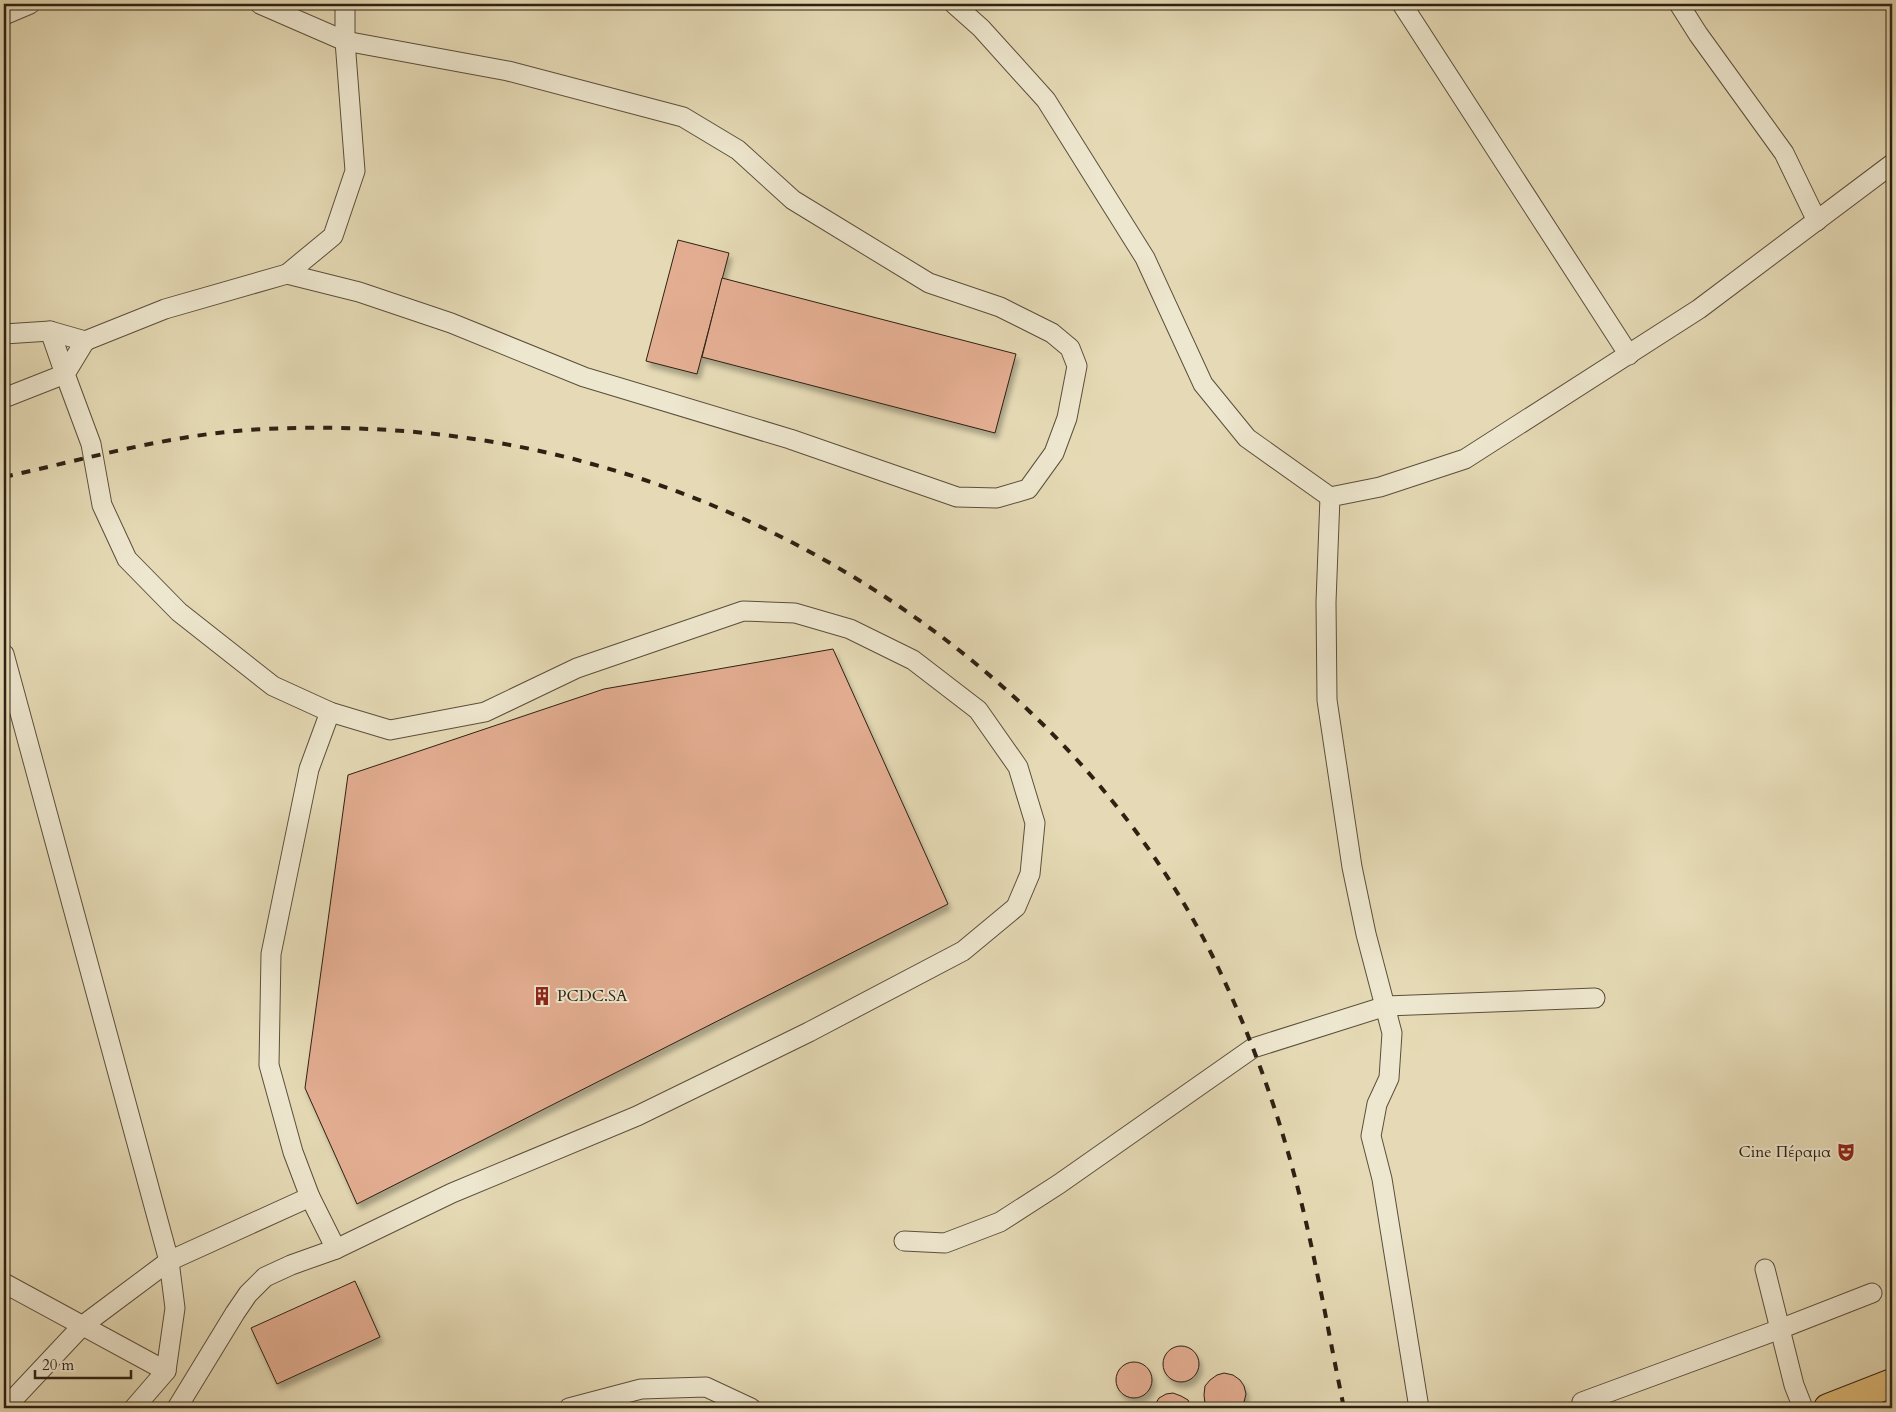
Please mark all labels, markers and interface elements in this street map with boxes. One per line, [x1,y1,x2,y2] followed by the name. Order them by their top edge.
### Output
[531,985,553,1007] building icon: PCDC.SA
[557,985,628,1007] place label: PCDC.SA
[1738,1141,1831,1163] place label: Cine Πέραμα
[1835,1141,1857,1163] theatre icon: Cine Πέραμα
[35,1347,131,1379] scale bar
[42,1355,74,1375] text: 20 m

